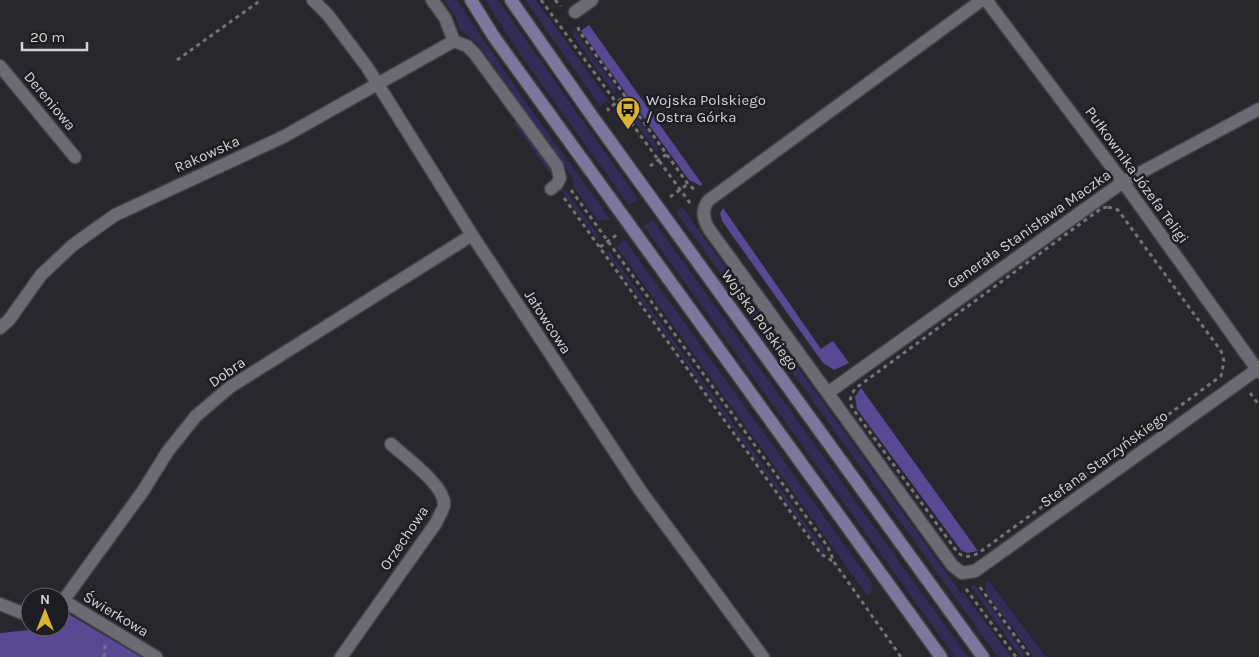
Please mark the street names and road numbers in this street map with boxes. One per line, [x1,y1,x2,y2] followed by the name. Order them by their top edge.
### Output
[20,68,80,134] street label: Dereniowa
[1081,103,1193,247] street label: Pułkownika Józefa Teligi
[172,132,242,176] street label: Rakowska
[944,165,1114,293] street label: Generała Stanisława Maczka
[717,266,803,374] street label: Wojska Polskiego
[521,287,575,357] street label: Jałowcowa
[205,353,249,391] street label: Dobra
[1037,407,1171,511] street label: Stefana Starzyńskiego
[376,502,432,574] street label: Orzechowa
[80,587,152,641] street label: Świerkowa

